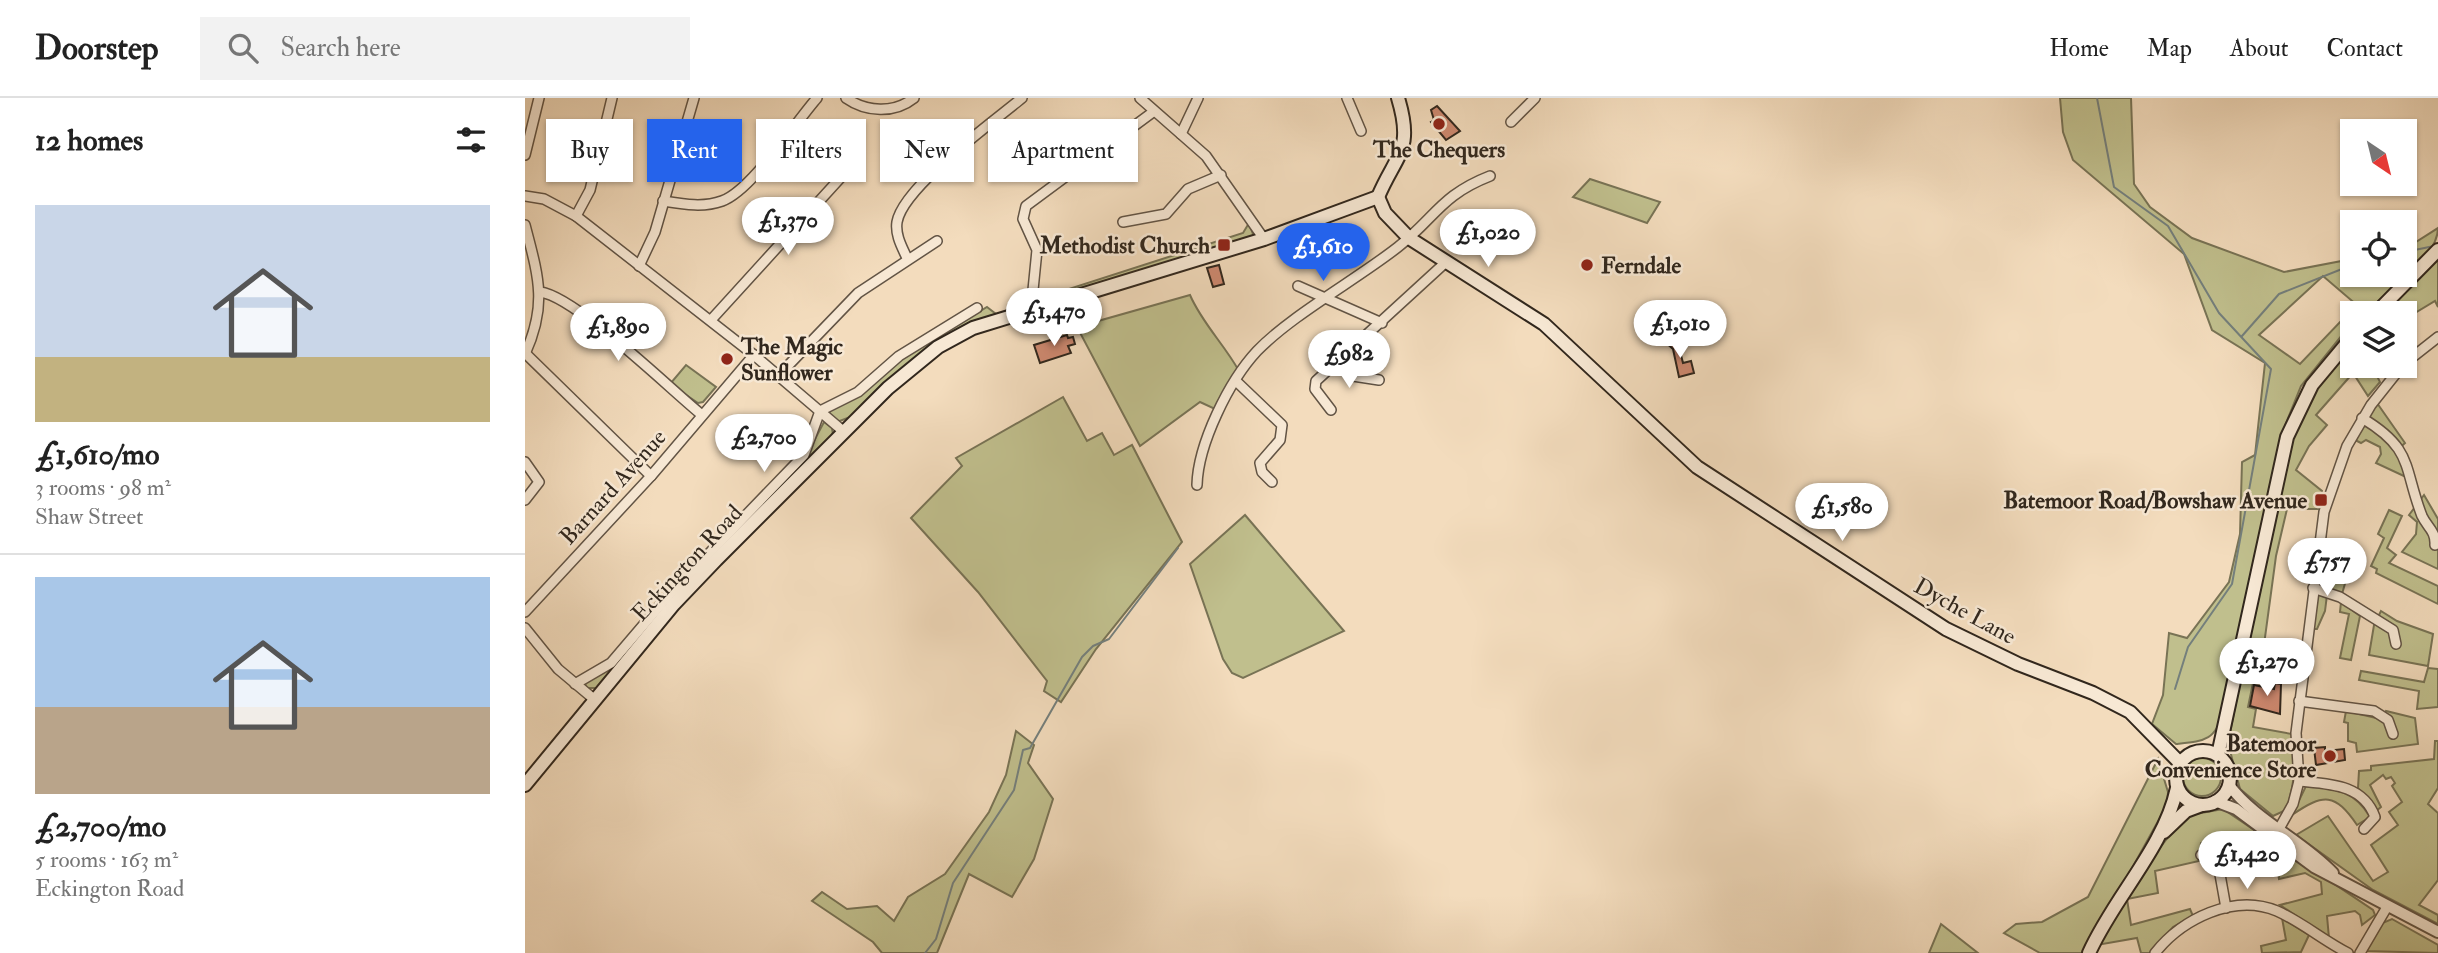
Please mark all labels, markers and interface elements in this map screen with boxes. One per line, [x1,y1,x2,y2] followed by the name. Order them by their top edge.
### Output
[200,17,690,80] search box
[35,28,158,69] text: Doorstep
[224,29,262,67] icon: search
[280,32,401,64] text: Search here
[2049,33,2109,64] text: Home
[2147,33,2192,64] text: Map
[2230,33,2289,64] text: About
[2327,33,2403,64] text: Contact
[1431,116,1447,132] marker: The Chequers
[546,119,633,182] chip: Buy
[647,119,742,182] chip: Rent
[756,119,866,182] chip: Filters
[880,119,974,182] chip: New
[988,119,1138,182] chip: Apartment
[2340,119,2417,196] north arrow
[2340,119,2417,378] map controls
[452,121,490,159] icon: filters
[35,122,143,159] text: 12 homes
[1372,135,1505,165] place label: The Chequers
[731,198,845,257] pin: £1,370
[758,205,818,234] text: £1,370
[1431,209,1545,269] pin: £1,020
[2340,210,2417,287] button: locate
[1456,217,1520,246] text: £1,020
[1266,223,1380,283] pin: £1,610
[1039,231,1210,260] place label: Methodist Church
[1293,231,1353,260] text: £1,610
[1216,237,1232,253] marker: Methodist Church
[200,250,326,376] icon: home
[1601,251,1681,280] place label: Ferndale
[1579,257,1595,273] marker: Ferndale
[997,288,1111,348] pin: £1,470
[1022,296,1086,325] text: £1,470
[1623,300,1737,360] pin: £1,010
[2340,301,2417,378] button: layers
[561,303,675,363] pin: £1,890
[1650,308,1710,337] text: £1,010
[586,311,650,340] text: £1,890
[1308,330,1390,390] pin: £982
[740,332,843,387] place label: The Magic Sunflower
[1324,338,1374,367] text: £982
[719,351,735,367] marker: The Magic Sunflower
[707,414,821,474] pin: £2,700
[731,422,797,451] text: £2,700
[554,423,673,551] street label: Barnard Avenue
[35,436,159,473] text: £1,610/mo
[35,473,171,502] text: 3 rooms · 98 m²
[1785,484,1899,543] pin: £1,580
[2003,486,2307,515] place label: Batemoor Road/Bowshaw Avenue
[1811,491,1873,520] text: £1,580
[2313,492,2329,508] marker: Batemoor Road/Bowshaw Avenue
[625,498,749,628] street label: Eckington Road
[35,502,144,531] text: Shaw Street
[2286,538,2368,598] pin: £757
[2304,546,2350,575] text: £757
[1909,571,2021,651] street label: Dyche Lane
[200,622,326,748] icon: home
[2210,638,2324,698] pin: £1,270
[2235,646,2299,675] text: £1,270
[2145,729,2316,784] place label: Batemoor Convenience Store
[2322,748,2338,764] marker: Batemoor Convenience Store
[35,808,166,845] text: £2,700/mo
[2190,832,2304,891] pin: £1,420
[2214,839,2280,868] text: £1,420
[35,845,178,874] text: 5 rooms · 163 m²
[35,874,184,903] text: Eckington Road

